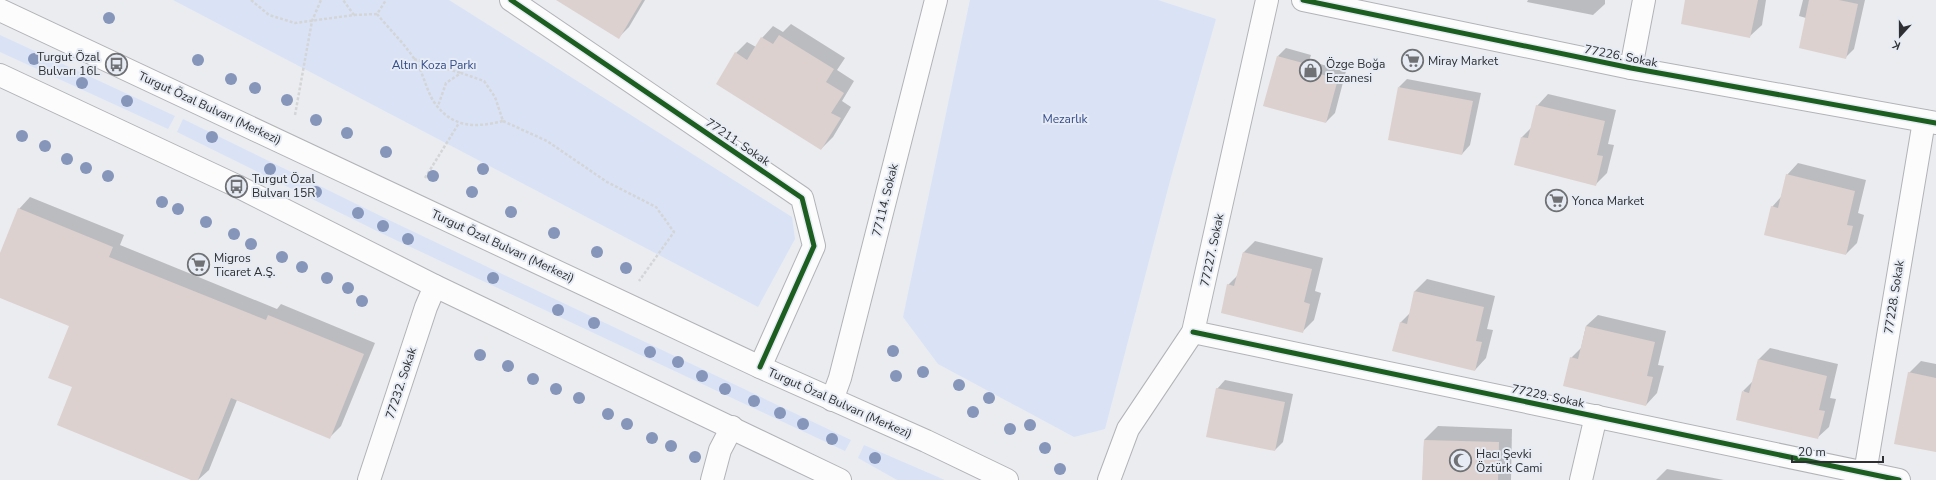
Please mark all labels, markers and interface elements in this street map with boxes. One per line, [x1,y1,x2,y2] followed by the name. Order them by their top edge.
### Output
[1880,16,1920,56] north arrow
[1890,36,1903,53] text: K
[1583,41,1660,71] street label: 77226. Sokak
[1400,48,1426,74] supermarket icon: Miray Market
[37,49,100,79] place label: Turgut Özal Bulvarı 16L
[103,51,129,77] bus stop icon: Turgut Özal Bulvarı 16L
[1428,53,1499,69] place label: Miray Market
[1326,56,1385,86] place label: Özge Boğa Eczanesi
[392,57,476,73] park label: Altın Koza Parkı
[1297,58,1323,84] shop icon: Özge Boğa Eczanesi
[136,68,284,148] street label: Turgut Özal Bulvarı (Merkezi)
[1042,111,1089,127] park label: Mezarlık
[703,115,774,170] street label: 77211. Sokak
[868,161,902,238] street label: 77114. Sokak
[252,171,315,201] place label: Turgut Özal Bulvarı 15R
[224,173,250,199] bus stop icon: Turgut Özal Bulvarı 15R
[1544,188,1570,214] supermarket icon: Yonca Market
[1571,193,1645,209] place label: Yonca Market
[429,206,577,286] street label: Turgut Özal Bulvarı (Merkezi)
[1196,211,1228,288] street label: 77227. Sokak
[214,250,276,280] place label: Migros Ticaret A.Ş.
[186,252,212,278] supermarket icon: Migros Ticaret A.Ş.
[1880,258,1908,335] street label: 77228. Sokak
[382,344,420,421] street label: 77232. Sokak
[765,364,915,442] street label: Turgut Özal Bulvarı (Merkezi)
[1510,380,1587,412] street label: 77229. Sokak
[1792,438,1883,464] scale bar
[1798,444,1826,460] text: 20 m
[1476,446,1542,476] place label: Hacı Şevki Öztürk Cami
[1448,448,1474,474] mosque icon: Hacı Şevki Öztürk Cami

